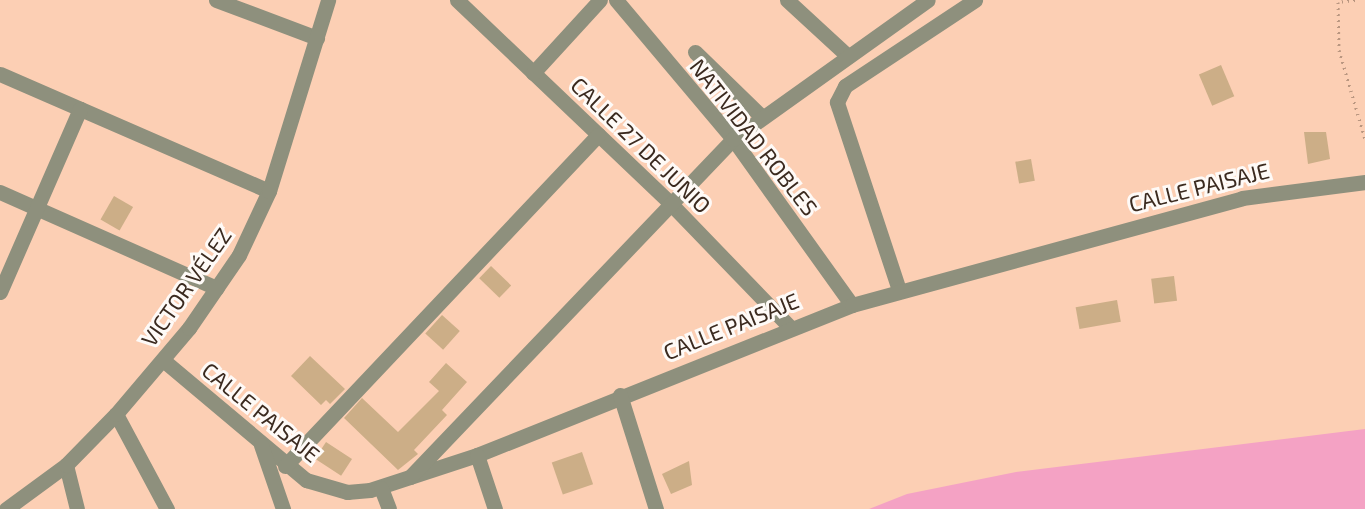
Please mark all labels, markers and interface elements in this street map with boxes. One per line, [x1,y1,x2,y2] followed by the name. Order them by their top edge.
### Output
[685,54,823,220] street label: NATIVIDAD ROBLES
[565,71,717,219] street label: CALLE 27 DE JUNIO
[1126,157,1272,217] street label: CALLE PAISAJE
[135,222,237,352] street label: VICTOR VÉLEZ
[660,287,802,365] street label: CALLE PAISAJE
[197,357,325,467] street label: CALLE PAISAJE

